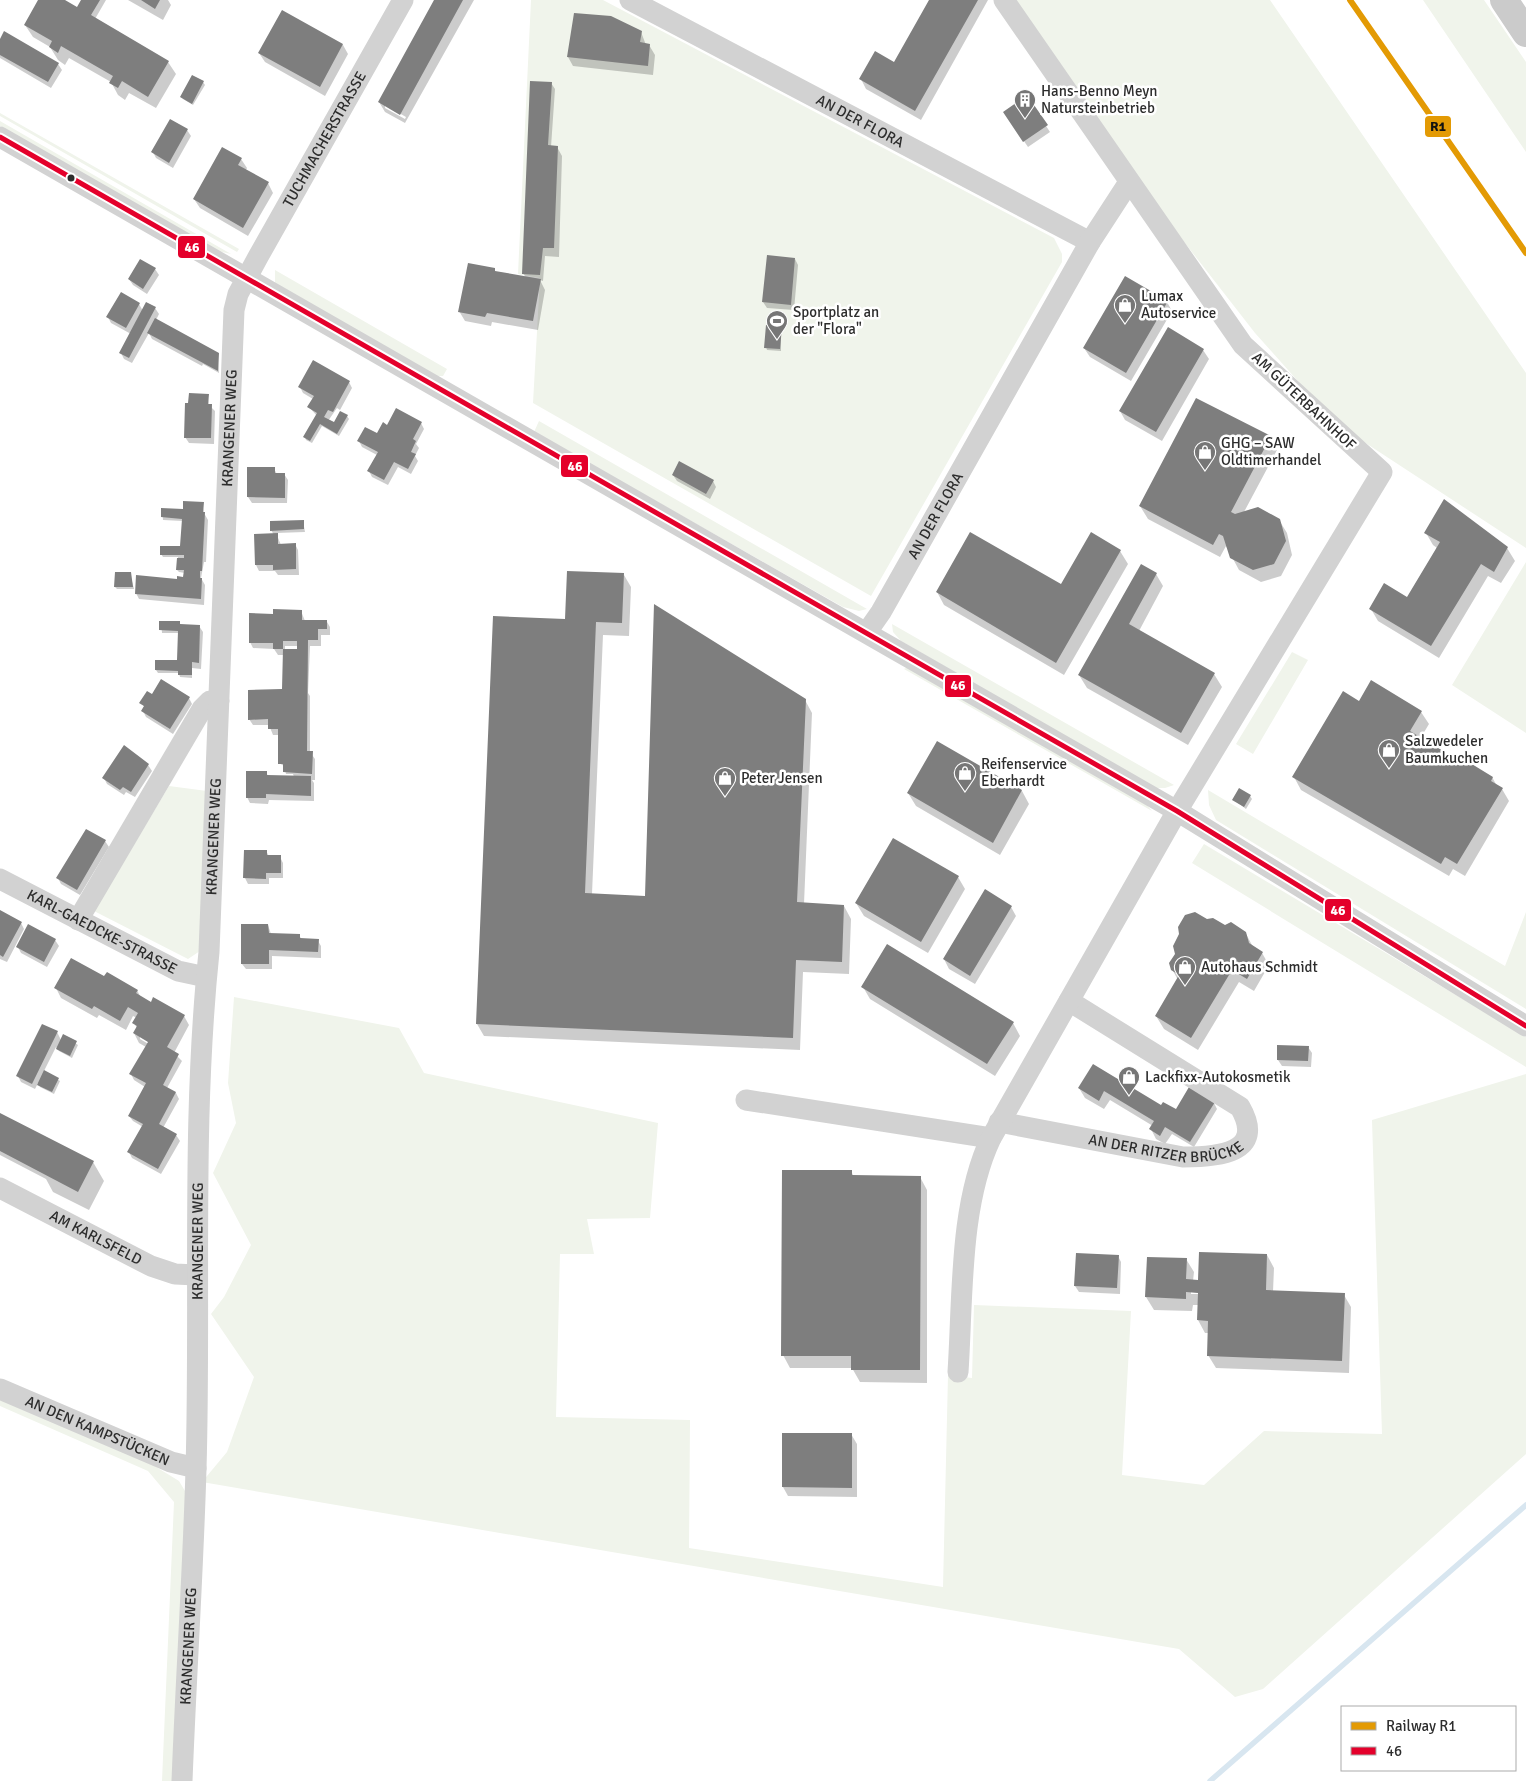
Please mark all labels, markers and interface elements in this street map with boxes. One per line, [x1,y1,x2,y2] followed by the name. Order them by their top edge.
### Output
[279,68,370,210] street label: TUCHMACHERSTRASSE
[1041,82,1157,117] place label: Hans-Benno Meyn Natursteinbetrieb
[1013,88,1037,119] building icon: Hans-Benno Meyn Natursteinbetrieb
[813,91,907,152] street label: AN DER FLORA
[1424,115,1452,138] line badge: R1
[1430,118,1447,135] text: R1
[66,173,76,183] unlabelled marker
[177,235,206,259] line badge: 46
[184,239,200,256] text: 46
[1141,287,1216,322] place label: Lumax Autoservice
[1113,293,1137,324] shop icon: Lumax Autoservice
[793,303,879,338] place label: Sportplatz an der "Flora"
[765,309,789,340] sports icon: Sportplatz an der "Flora"
[1248,348,1360,454] street label: AM GÜTERBAHNHOF
[218,369,241,487] street label: KRANGENER WEG
[1221,434,1321,469] place label: GHG – SAW Oldtimerhandel
[1193,440,1217,471] shop icon: GHG – SAW Oldtimerhandel
[560,454,589,478] line badge: 46
[567,458,583,475] text: 46
[904,469,967,562] street label: AN DER FLORA
[944,674,972,698] line badge: 46
[950,677,966,694] text: 46
[1405,732,1488,767] place label: Salzwedeler Baumkuchen
[1377,738,1401,769] shop icon: Salzwedeler Baumkuchen
[981,755,1067,790] place label: Reifenservice Eberhardt
[953,761,977,792] shop icon: Reifenservice Eberhardt
[713,766,737,797] shop icon: Peter Jensen
[741,769,823,787] place label: Peter Jensen
[202,778,225,896] street label: KRANGENER WEG
[24,886,180,978] street label: KARL-GAEDCKE-STRASSE
[1324,898,1352,922] line badge: 46
[1330,902,1346,919] text: 46
[1173,955,1197,986] shop icon: Autohaus Schmidt
[1201,958,1318,976] place label: Autohaus Schmidt
[1117,1065,1141,1096] shop icon: Lackfixx-Autokosmetik
[1145,1068,1291,1086] place label: Lackfixx-Autokosmetik
[1087,1130,1247,1167] street label: AN DER RITZER BRÜCKE
[189,1183,207,1300] street label: KRANGENER WEG
[47,1206,145,1269] street label: AM KARLSFELD
[23,1392,172,1469] street label: AN DEN KAMPSTÜCKEN
[176,1587,200,1705] street label: KRANGENER WEG
[1341,1706,1516,1771] legend
[1386,1717,1456,1735] text: Railway R1
[1386,1742,1402,1760] text: 46

